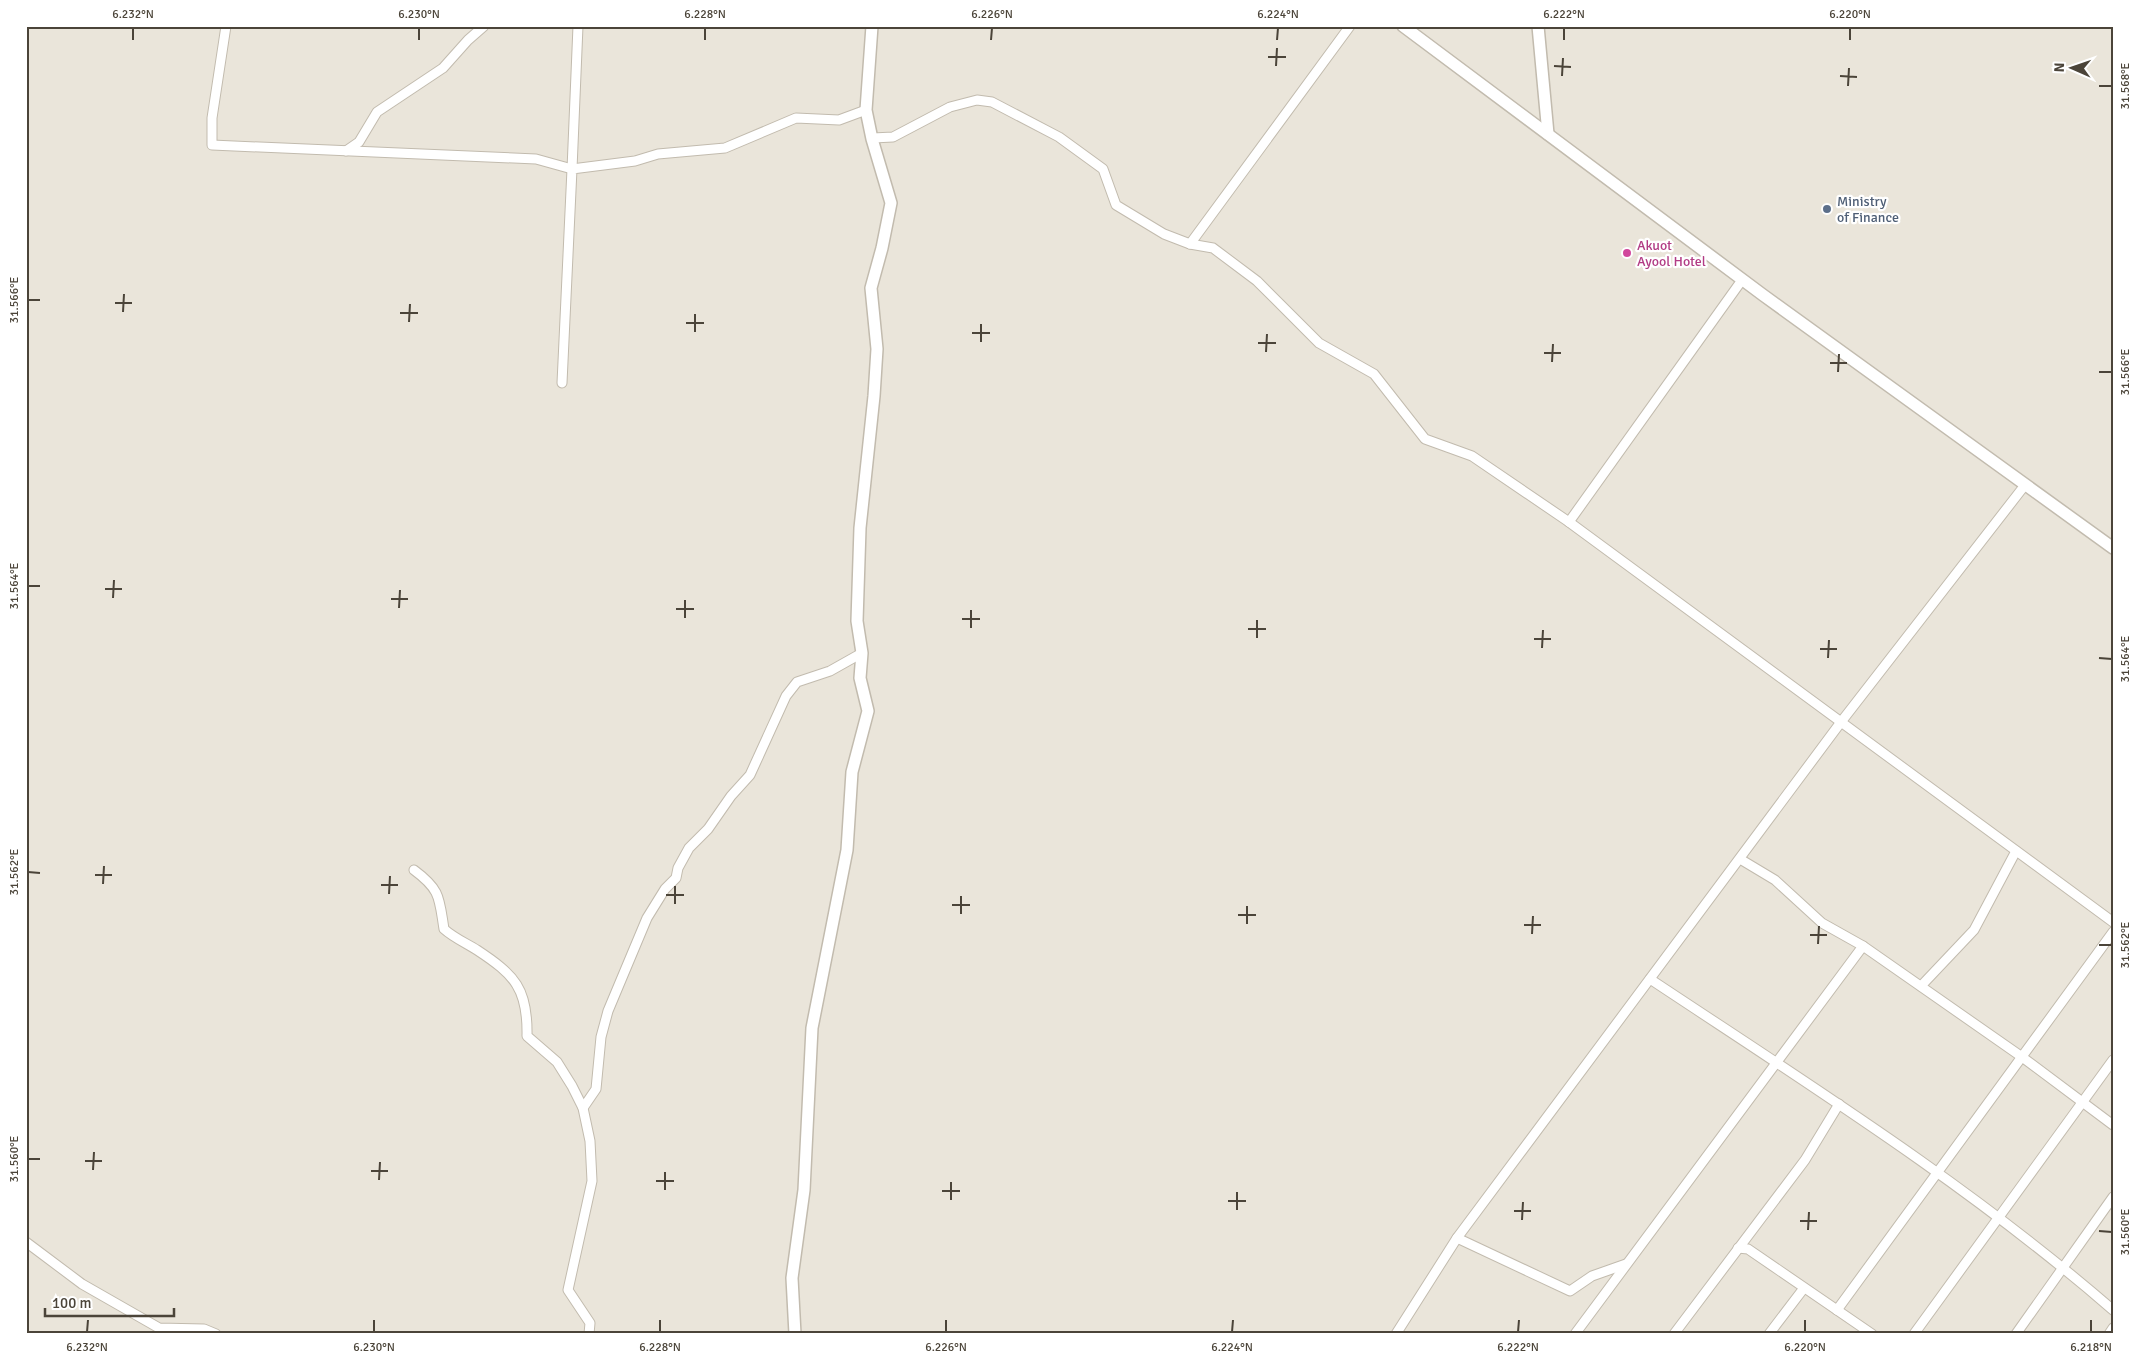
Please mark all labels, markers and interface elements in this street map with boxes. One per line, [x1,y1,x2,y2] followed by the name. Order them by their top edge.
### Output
[112,7,154,22] text: 6.232°N
[398,7,440,22] text: 6.230°N
[684,7,726,22] text: 6.228°N
[971,7,1013,22] text: 6.226°N
[1257,7,1299,22] text: 6.224°N
[1543,7,1585,22] text: 6.222°N
[1829,7,1871,22] text: 6.220°N
[2046,42,2096,92] north arrow
[2051,62,2068,73] text: N
[2118,62,2133,109] text: 31.568°E
[1837,193,1899,226] place label: Ministry of Finance
[1821,203,1833,215] marker: Ministry of Finance
[1637,237,1706,270] place label: Akuot Ayool Hotel
[1621,247,1633,259] marker: Akuot Ayool Hotel
[7,276,22,323] text: 31.566°E
[2118,348,2133,395] text: 31.566°E
[7,562,22,609] text: 31.564°E
[2118,635,2133,682] text: 31.564°E
[7,848,22,895] text: 31.562°E
[2118,921,2133,968] text: 31.562°E
[7,1135,22,1182] text: 31.560°E
[2118,1208,2133,1255] text: 31.560°E
[45,1285,174,1317] scale bar
[52,1294,92,1312] text: 100 m
[66,1340,108,1355] text: 6.232°N
[353,1340,395,1355] text: 6.230°N
[639,1340,681,1355] text: 6.228°N
[925,1340,967,1355] text: 6.226°N
[1211,1340,1253,1355] text: 6.224°N
[1497,1340,1539,1355] text: 6.222°N
[1784,1340,1826,1355] text: 6.220°N
[2070,1340,2112,1355] text: 6.218°N

